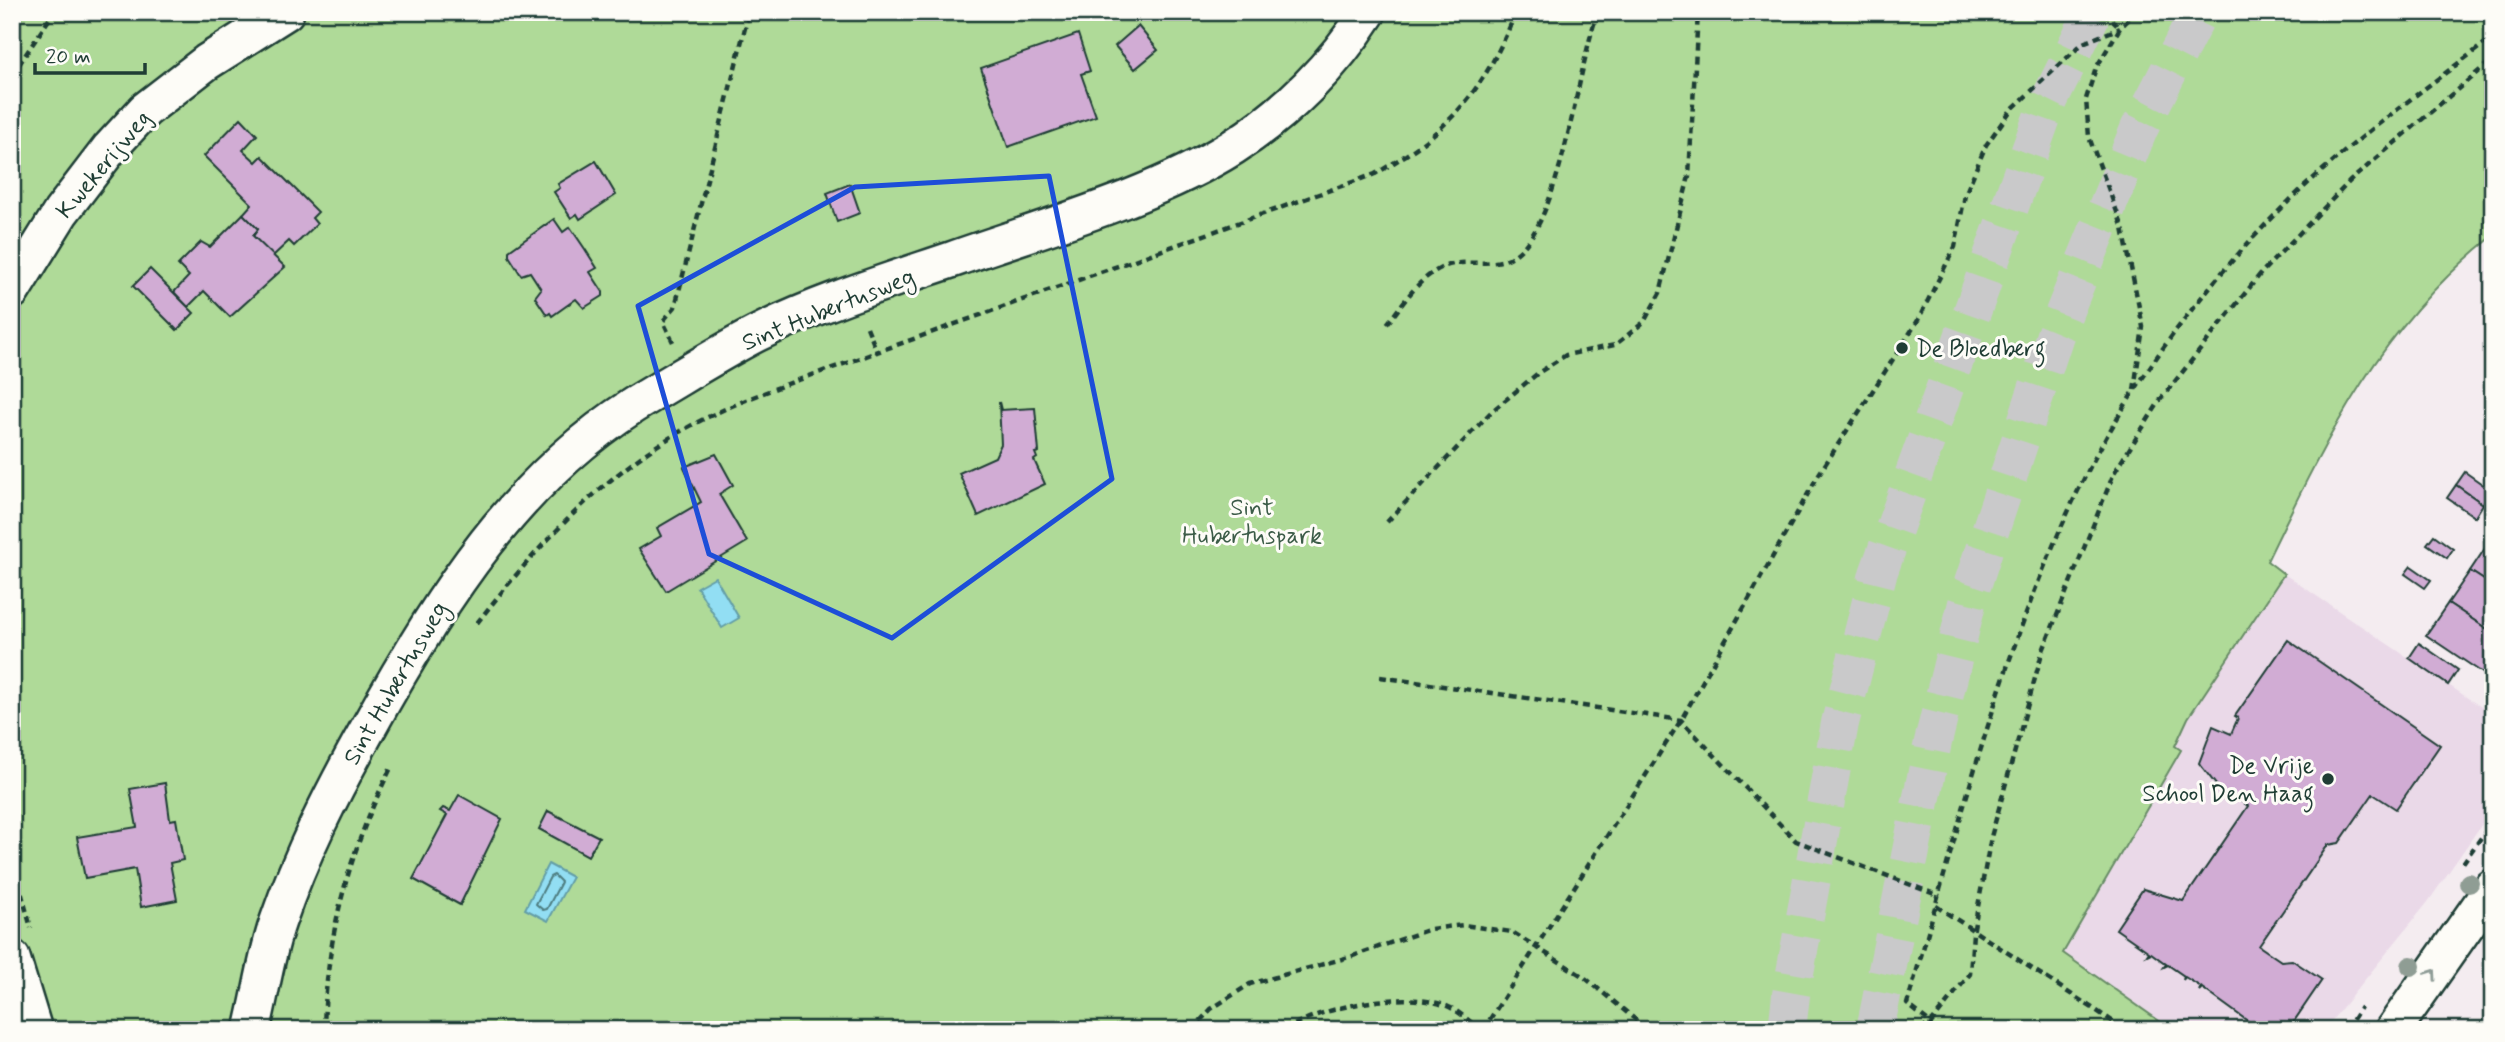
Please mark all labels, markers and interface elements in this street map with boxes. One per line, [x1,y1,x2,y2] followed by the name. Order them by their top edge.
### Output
[35,32,145,76] scale bar
[46,43,91,71] text: 20 m
[50,104,159,226] street label: Kwekerijweg
[738,262,920,361] street label: Sint Hubertusweg
[1916,334,2046,368] place label: De Bloedberg
[1894,340,1910,356] marker: De Bloedberg
[1182,493,1322,552] park label: Sint Hubertuspark
[337,597,457,772] street label: Sint Hubertusweg
[2142,751,2314,813] place label: De Vrije School Den Haag
[2320,771,2336,787] marker: De Vrije School Den Haag
[2424,969,2436,982] one-way arrow

